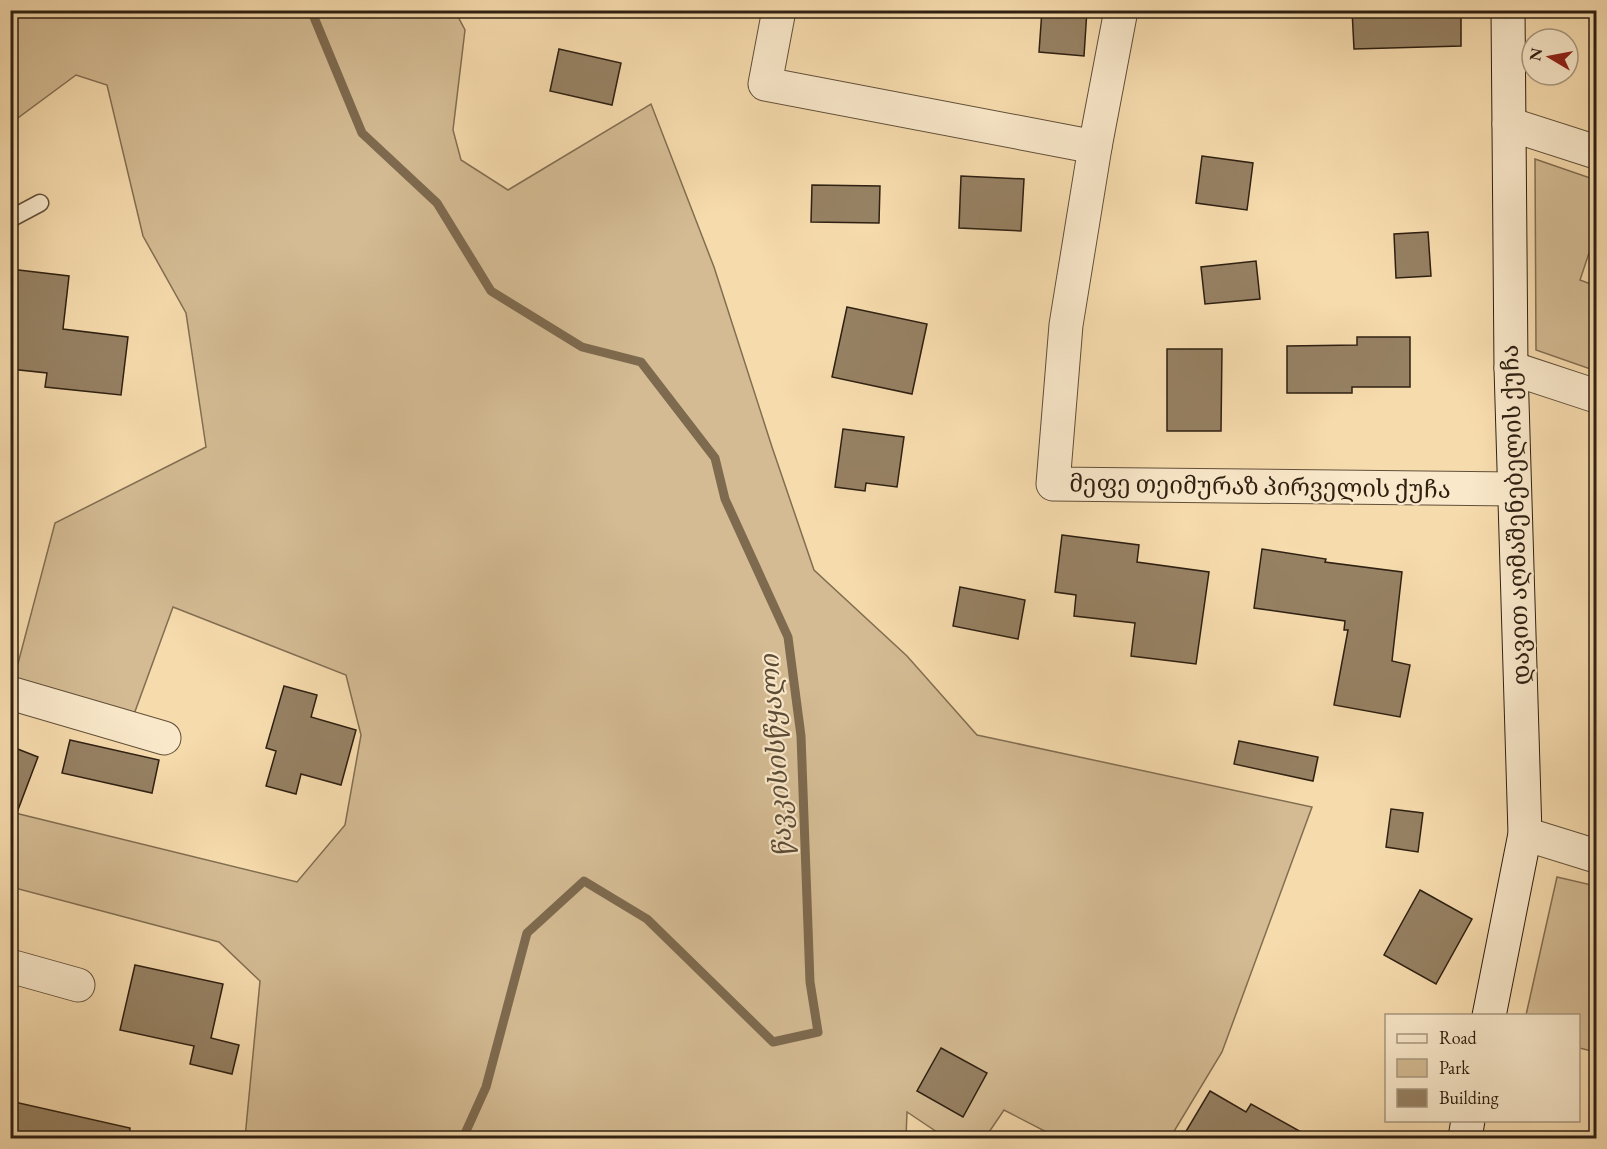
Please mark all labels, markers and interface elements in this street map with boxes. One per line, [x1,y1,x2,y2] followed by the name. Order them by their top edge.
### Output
[1520,27,1580,87] north arrow
[1524,46,1547,63] text: N
[1494,344,1536,686] street label: დავით აღმაშენებელის ქუჩა
[1069,467,1451,505] street label: მეფე თეიმურაზ პირველის ქუჩა
[752,652,800,858] water label: წავკისისწყალი
[1385,1014,1580,1122] legend
[1439,1026,1478,1049] text: Road
[1439,1056,1470,1079] text: Park
[1439,1086,1499,1109] text: Building

